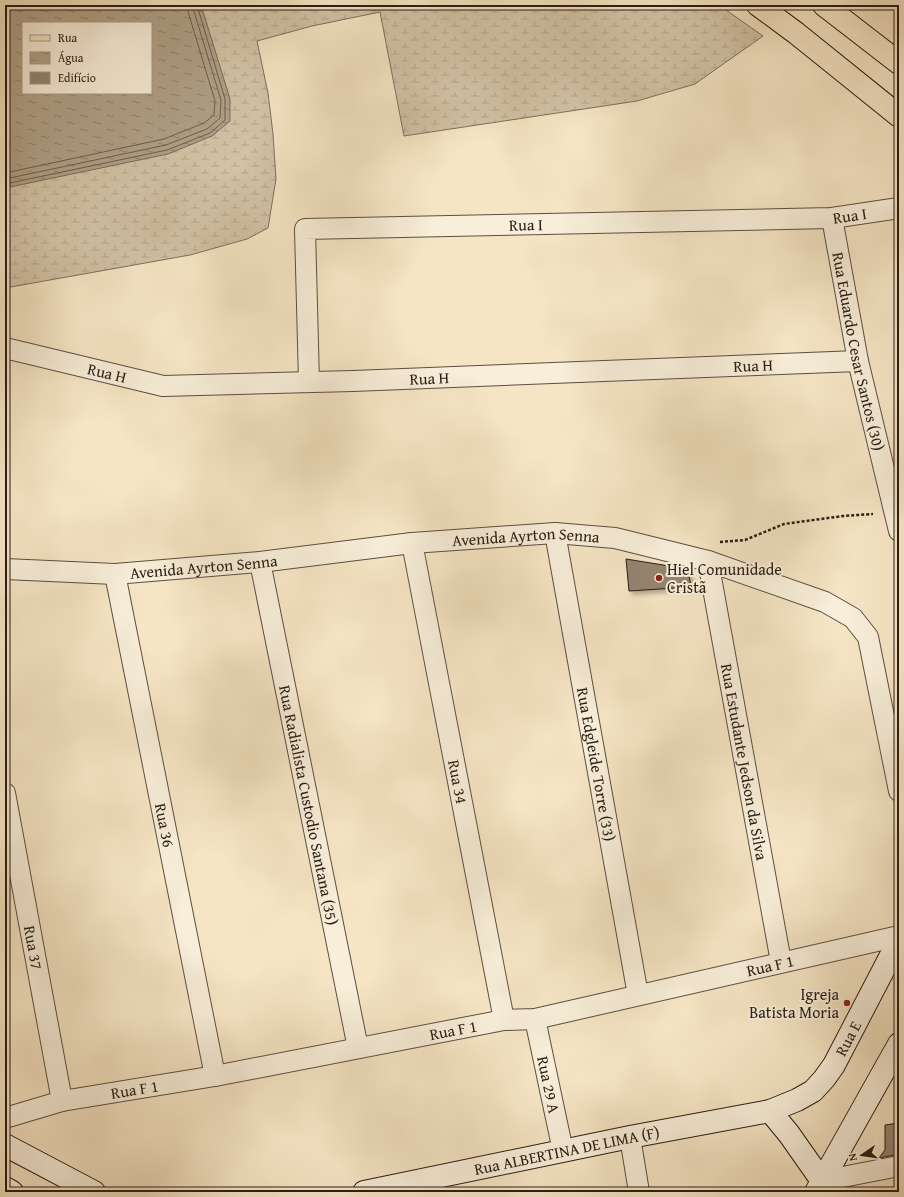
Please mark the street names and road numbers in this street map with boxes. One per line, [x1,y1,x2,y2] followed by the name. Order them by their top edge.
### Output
[831,201,868,230] street label: Rua I
[509,212,543,237] street label: Rua I
[826,250,891,453] street label: Rua Eduardo Cesar Santos (30)
[733,352,774,378] street label: Rua H
[85,356,130,389] street label: Rua H
[409,365,450,391] street label: Rua H
[451,521,601,552] street label: Avenida Ayrton Senna
[129,548,279,585] street label: Avenida Ayrton Senna
[715,661,774,862] street label: Rua Estudante Jedson da Silva
[273,683,345,927] street label: Rua Radialista Custodio Santana (35)
[571,685,622,843] street label: Rua Edgleide Torre (33)
[442,758,474,806] street label: Rua 34
[149,801,181,849] street label: Rua 36
[18,923,49,972] street label: Rua 37
[744,948,796,982] street label: Rua F 1
[427,1014,479,1046] street label: Rua F 1
[829,1016,867,1060] street label: Rua E
[531,1054,567,1115] street label: Rua 29 A
[109,1073,160,1105] street label: Rua F 1
[472,1120,661,1181] street label: Rua ALBERTINA DE LIMA (F)

